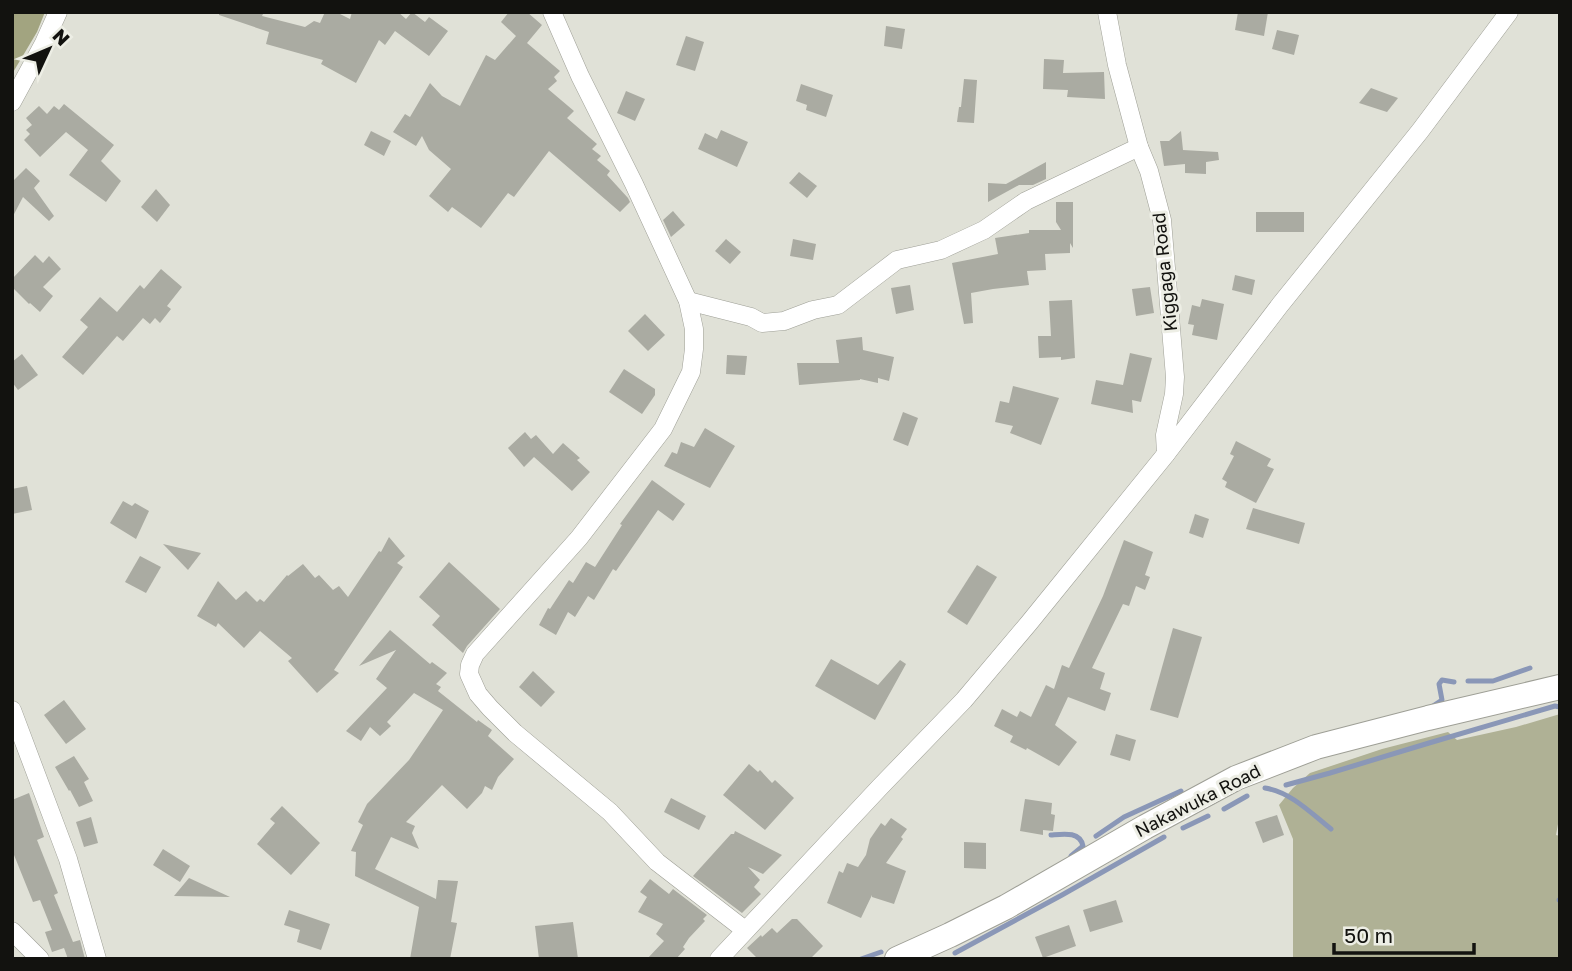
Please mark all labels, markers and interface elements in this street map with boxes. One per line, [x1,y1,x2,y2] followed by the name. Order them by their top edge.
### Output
[14,14,84,84] north arrow
[48,24,75,50] text: N
[1147,212,1181,333] street label: Kiggaga Road
[1131,759,1264,841] street label: Nakawuka Road
[1334,912,1474,956] scale bar
[1344,922,1393,948] text: 50 m

